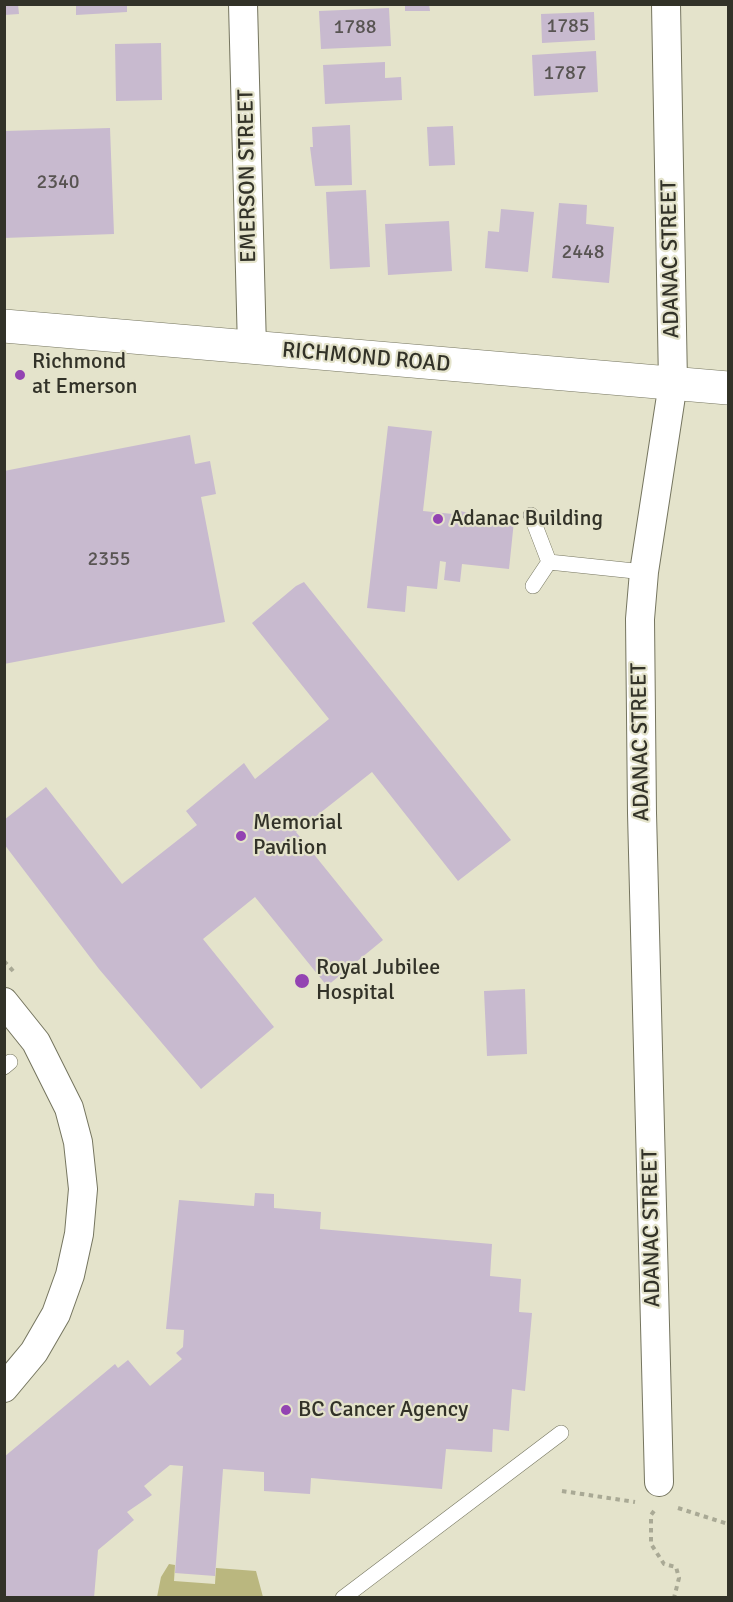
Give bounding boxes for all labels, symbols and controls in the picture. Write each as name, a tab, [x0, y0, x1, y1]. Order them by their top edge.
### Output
house number: 1785	[546, 15, 590, 39]
house number: 1788	[333, 16, 377, 40]
house number: 1787	[543, 62, 587, 86]
street label: EMERSON STREET	[233, 89, 263, 263]
house number: 2340	[36, 171, 80, 195]
street label: ADANAC STREET	[656, 180, 686, 338]
house number: 2448	[561, 241, 605, 265]
street label: RICHMOND ROAD	[281, 337, 451, 379]
place label: Richmond at Emerson	[32, 349, 138, 400]
marker: Richmond at Emerson	[13, 368, 27, 382]
place label: Adanac Building	[450, 506, 603, 532]
marker: Adanac Building	[431, 512, 445, 526]
house number: 2355	[87, 548, 131, 572]
street label: ADANAC STREET	[626, 663, 656, 821]
place label: Memorial Pavilion	[253, 810, 343, 861]
marker: Memorial Pavilion	[234, 829, 248, 843]
place label: Royal Jubilee Hospital	[316, 955, 440, 1006]
marker: Royal Jubilee Hospital	[293, 972, 311, 990]
street label: ADANAC STREET	[637, 1149, 667, 1307]
place label: BC Cancer Agency	[298, 1397, 468, 1423]
marker: BC Cancer Agency	[279, 1403, 293, 1417]

